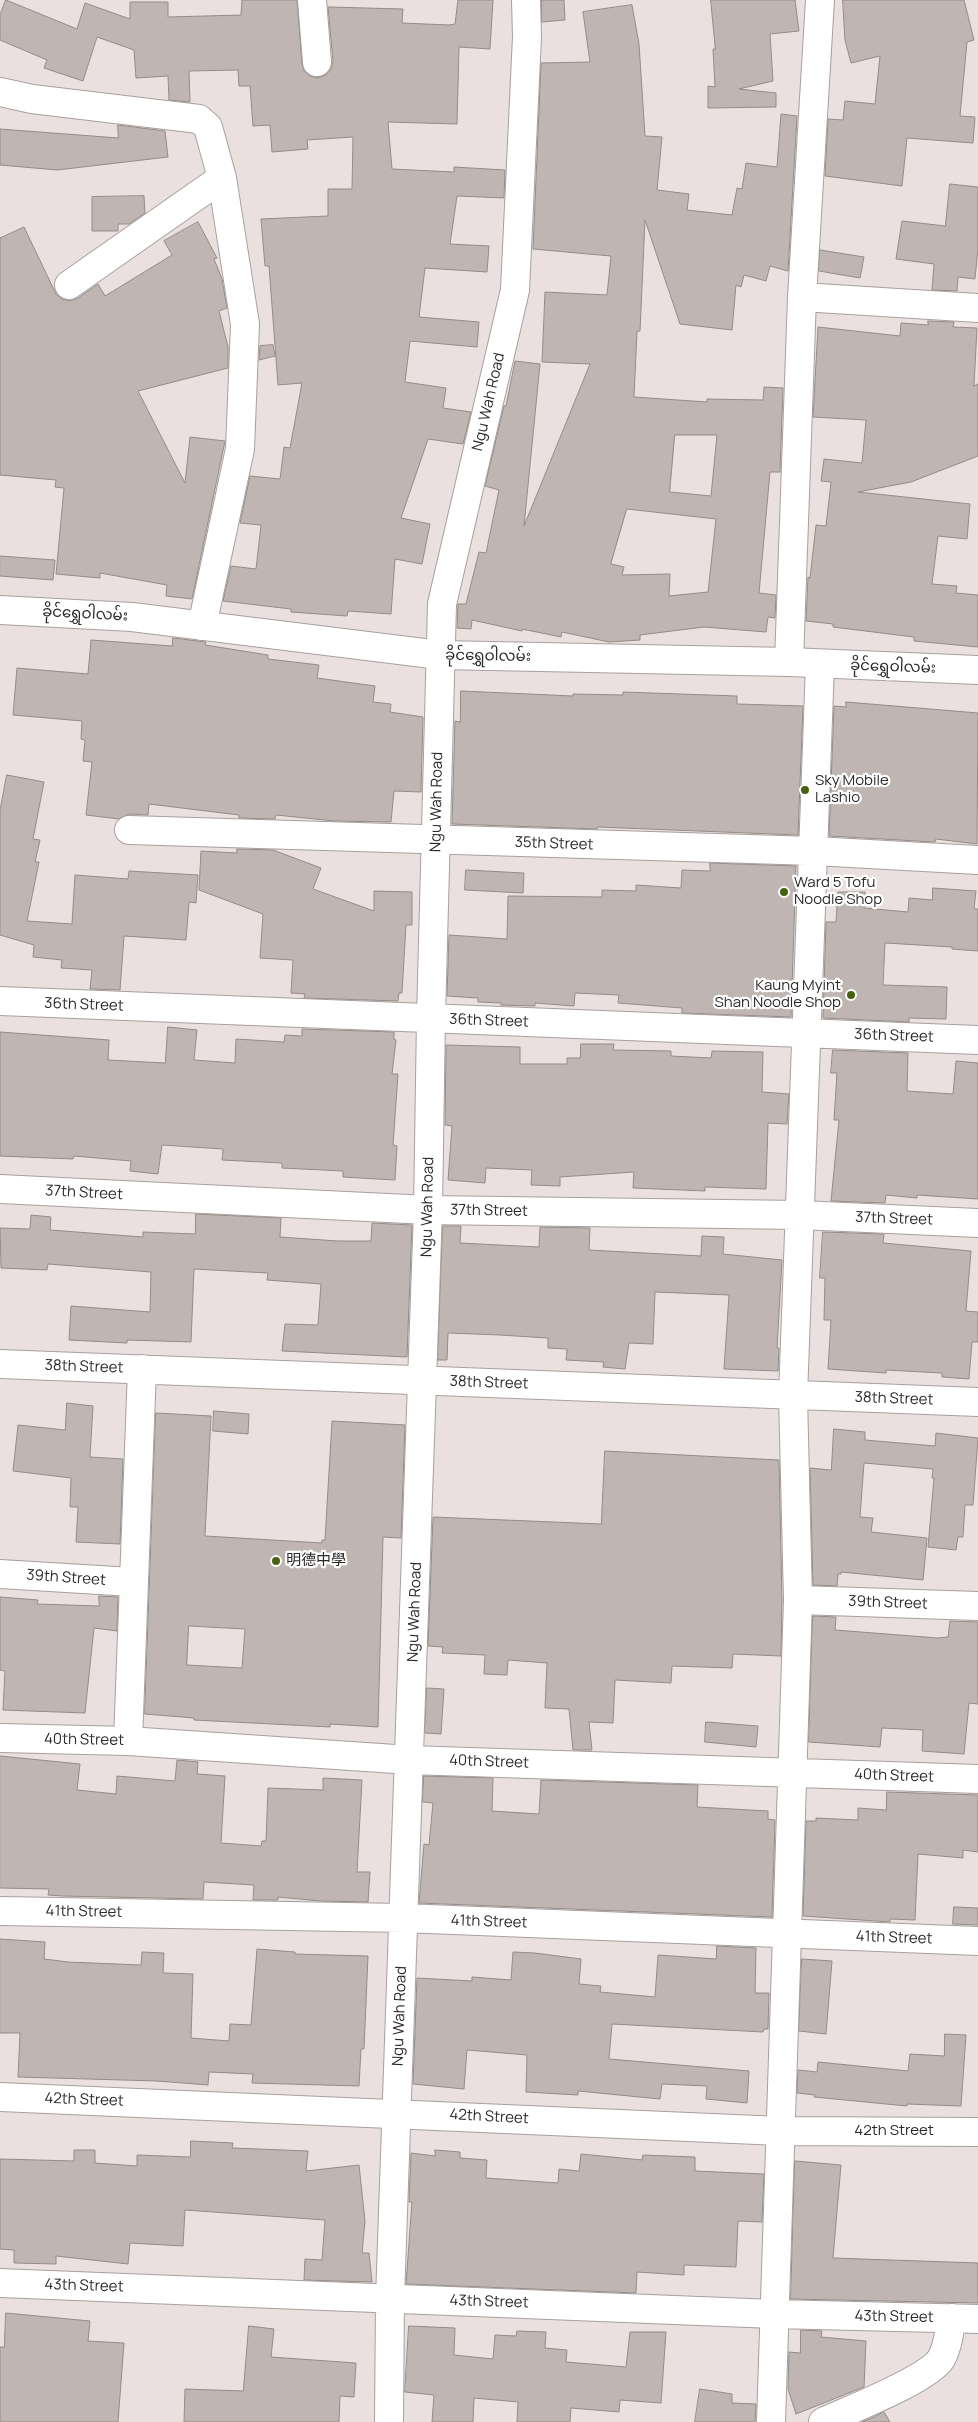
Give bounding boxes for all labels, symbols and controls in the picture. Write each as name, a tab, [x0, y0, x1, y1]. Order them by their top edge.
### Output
street label: Ngu Wah Road	[469, 351, 509, 453]
street label: ခိုင်ရွှေဝါလမ်း	[42, 603, 128, 625]
street label: ခိုင်ရွှေဝါလမ်း	[445, 646, 531, 666]
street label: ခိုင်ရွှေဝါလမ်း	[850, 657, 936, 677]
street label: Ngu Wah Road	[427, 752, 447, 852]
place label: Sky Mobile Lashio	[815, 772, 889, 807]
marker: Sky Mobile Lashio	[799, 784, 811, 796]
street label: 35th Street	[514, 834, 594, 854]
place label: Ward 5 Tofu Noodle Shop	[794, 874, 882, 909]
marker: Ward 5 Tofu Noodle Shop	[778, 886, 790, 898]
place label: Kaung Myint Shan Noodle Shop	[715, 977, 841, 1012]
marker: Kaung Myint Shan Noodle Shop	[845, 989, 857, 1001]
street label: 36th Street	[44, 995, 124, 1015]
street label: 36th Street	[449, 1011, 529, 1031]
street label: 36th Street	[854, 1026, 934, 1046]
street label: Ngu Wah Road	[418, 1157, 438, 1257]
street label: 37th Street	[45, 1182, 123, 1204]
street label: 37th Street	[450, 1201, 528, 1221]
street label: 37th Street	[855, 1209, 933, 1229]
street label: 38th Street	[44, 1357, 124, 1377]
street label: 38th Street	[449, 1373, 529, 1393]
street label: 38th Street	[854, 1389, 934, 1409]
place label: 明德中學	[286, 1552, 346, 1570]
marker: 明德中學	[270, 1555, 282, 1567]
street label: Ngu Wah Road	[404, 1562, 426, 1662]
street label: 39th Street	[26, 1566, 106, 1590]
street label: 39th Street	[848, 1593, 928, 1613]
street label: 40th Street	[44, 1730, 124, 1750]
street label: 40th Street	[449, 1752, 529, 1772]
street label: 40th Street	[854, 1766, 934, 1786]
street label: 41th Street	[46, 1902, 122, 1922]
street label: 41th Street	[450, 1912, 528, 1932]
street label: 41th Street	[855, 1928, 933, 1948]
street label: Ngu Wah Road	[389, 1966, 411, 2066]
street label: 42th Street	[44, 2090, 124, 2110]
street label: 42th Street	[449, 2106, 529, 2128]
street label: 42th Street	[854, 2122, 934, 2140]
street label: 43th Street	[44, 2276, 124, 2296]
street label: 43th Street	[449, 2292, 529, 2312]
street label: 43th Street	[854, 2307, 934, 2327]

